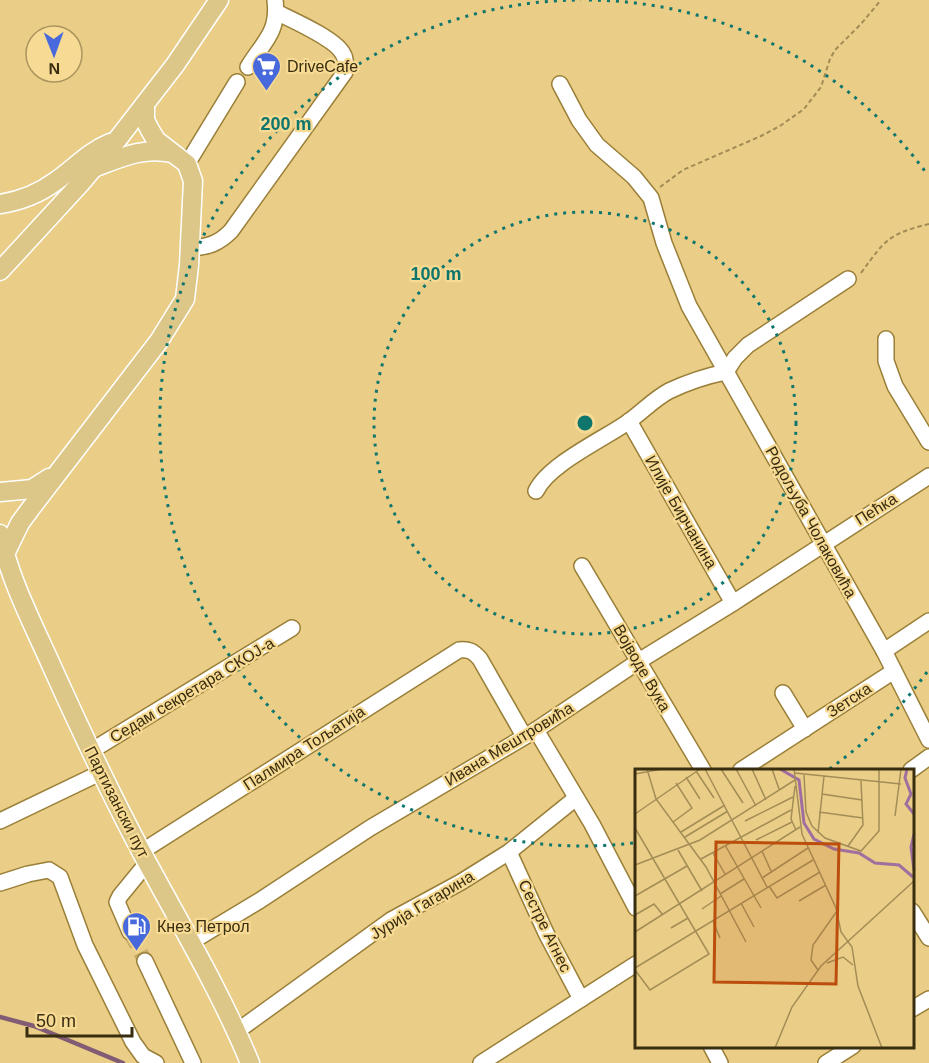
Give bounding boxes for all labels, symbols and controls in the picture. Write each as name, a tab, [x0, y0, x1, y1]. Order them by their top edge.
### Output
north arrow	[24, 24, 84, 84]
supermarket icon: DriveCafe	[250, 50, 282, 92]
place label: DriveCafe	[287, 58, 358, 75]
text: N	[48, 60, 60, 77]
text: 200 m	[260, 114, 312, 134]
text: 100 m	[410, 264, 462, 284]
centre of rings	[575, 413, 595, 433]
street label: Родољуба Чолаковића	[762, 443, 860, 601]
street label: Илије Бирчанина	[642, 453, 720, 571]
street label: Пећка	[852, 490, 900, 528]
street label: Војводе Вука	[610, 622, 674, 715]
street label: Седам секретара СКОЈ-а	[107, 634, 277, 746]
street label: Зетска	[824, 679, 874, 721]
street label: Ивана Мештровића	[442, 699, 576, 789]
street label: Палмира Тољатија	[240, 702, 368, 794]
street label: Партизански пут	[82, 743, 153, 861]
inset map	[635, 769, 914, 1048]
street label: Јурија Гагарина	[367, 867, 477, 942]
street label: Сестре Агнес	[515, 877, 575, 975]
fuel station icon: Кнез Петрол	[120, 910, 152, 952]
place label: Кнез Петрол	[157, 918, 249, 935]
scale bar	[27, 1000, 132, 1038]
text: 50 m	[36, 1011, 76, 1031]

